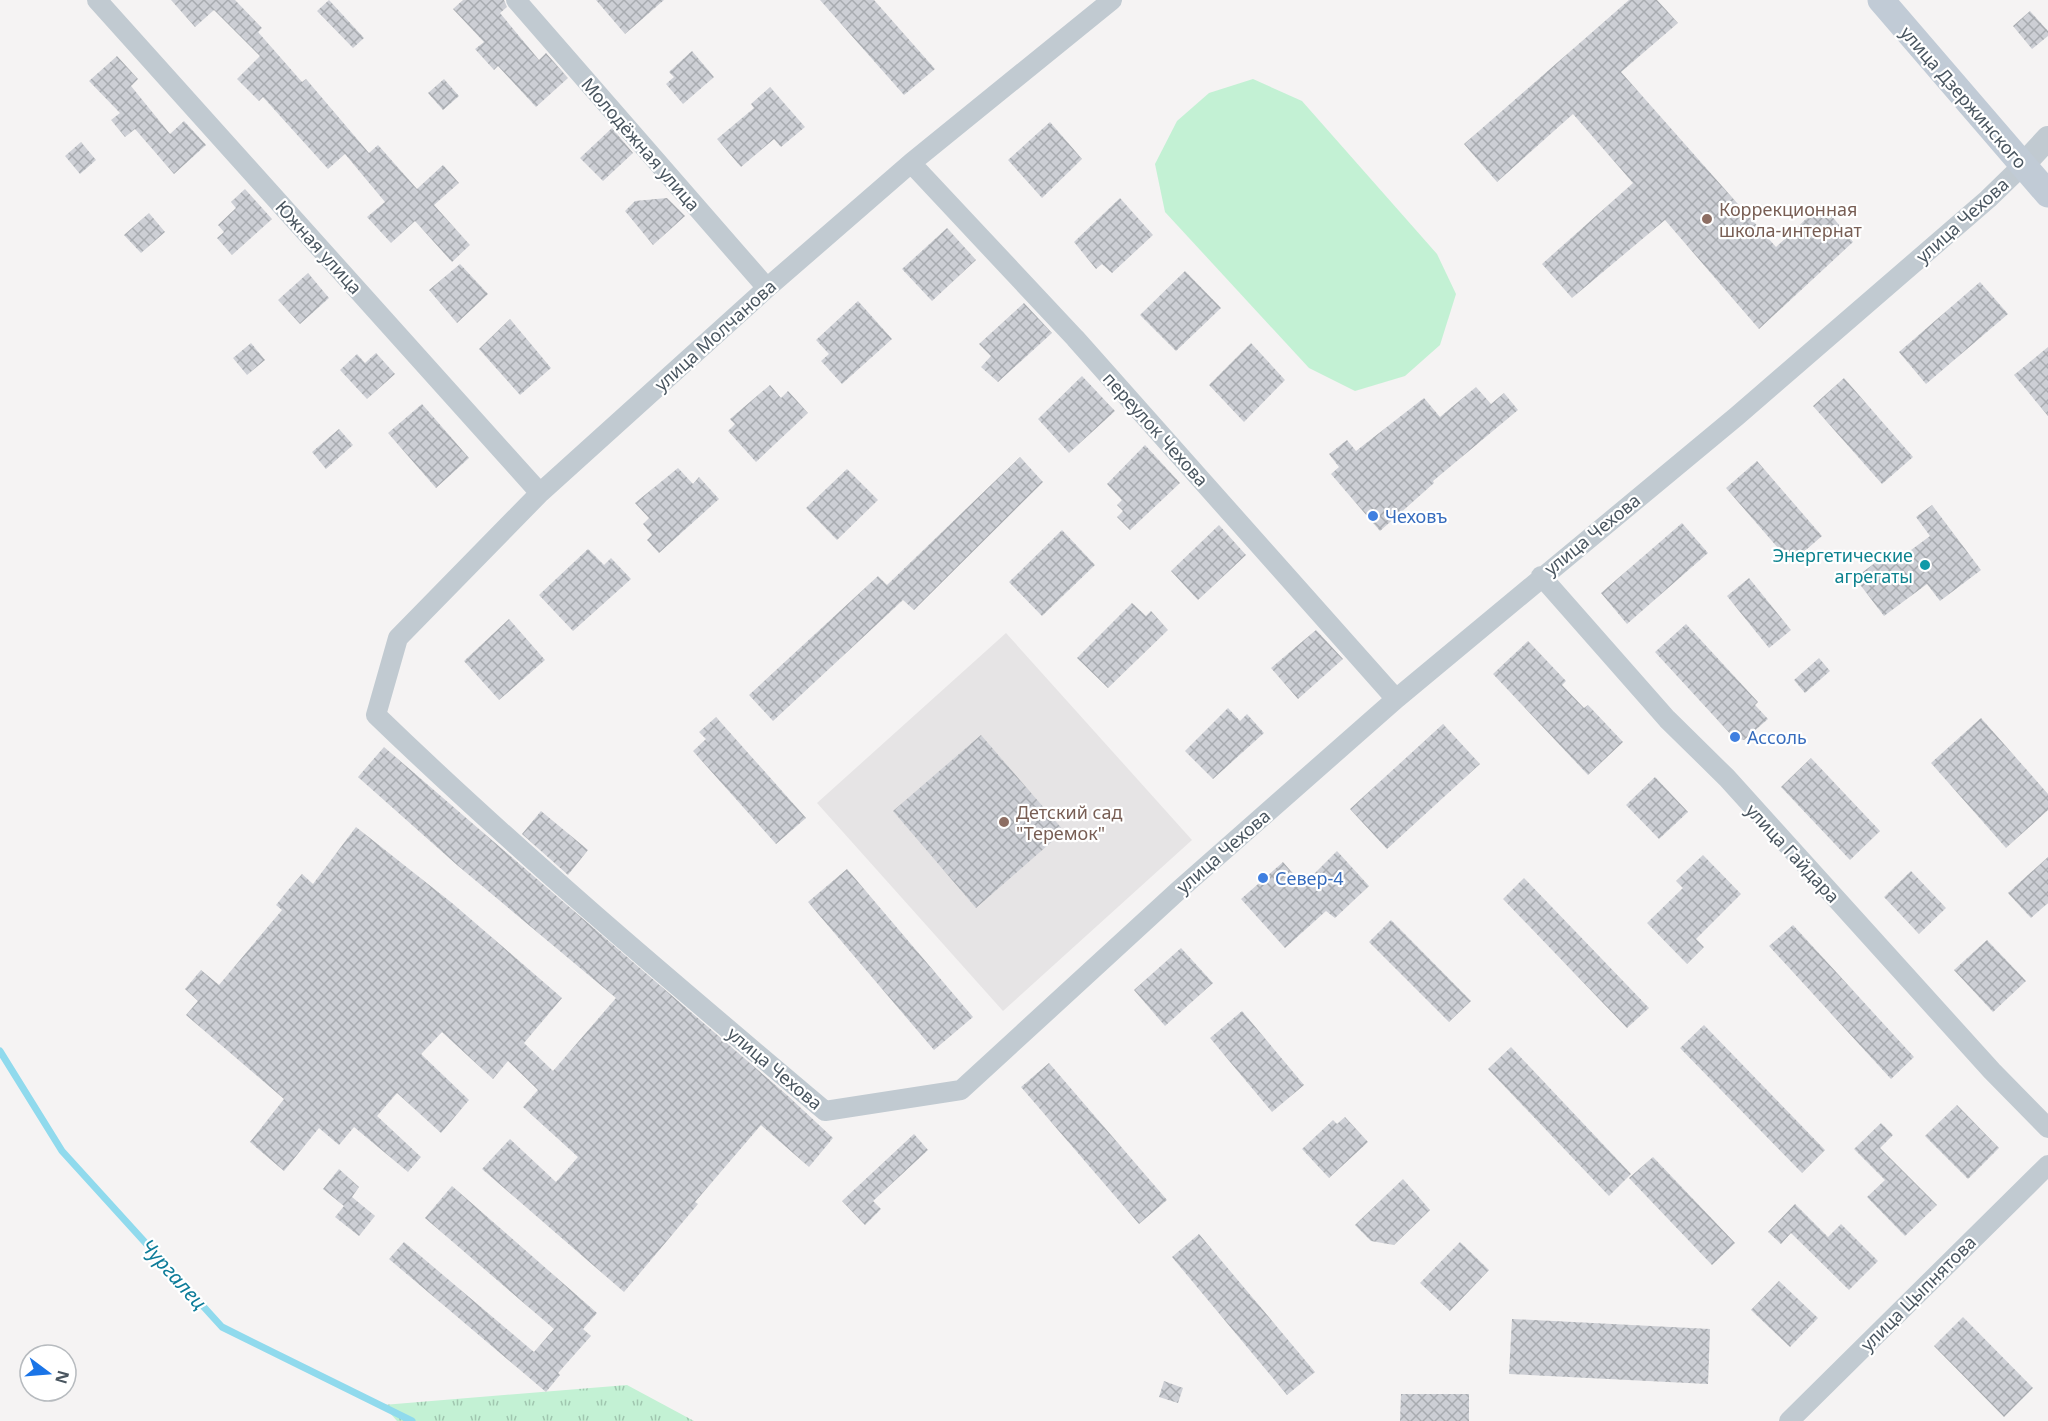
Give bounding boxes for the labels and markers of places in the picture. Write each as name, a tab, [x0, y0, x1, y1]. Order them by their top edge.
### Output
place label: Коррекционная школа-интернат	[1719, 197, 1863, 242]
marker: Коррекционная школа-интернат	[1700, 212, 1714, 226]
place label: Чеховъ	[1385, 504, 1447, 528]
marker: Чеховъ	[1366, 509, 1380, 523]
place label: Энергетические агрегаты	[1772, 543, 1913, 588]
marker: Энергетические агрегаты	[1918, 558, 1932, 572]
place label: Ассоль	[1747, 725, 1807, 749]
marker: Ассоль	[1728, 730, 1742, 744]
place label: Детский сад "Теремок"	[1016, 800, 1122, 845]
marker: Детский сад "Теремок"	[997, 815, 1011, 829]
place label: Север-4	[1275, 866, 1344, 890]
marker: Север-4	[1256, 871, 1270, 885]

